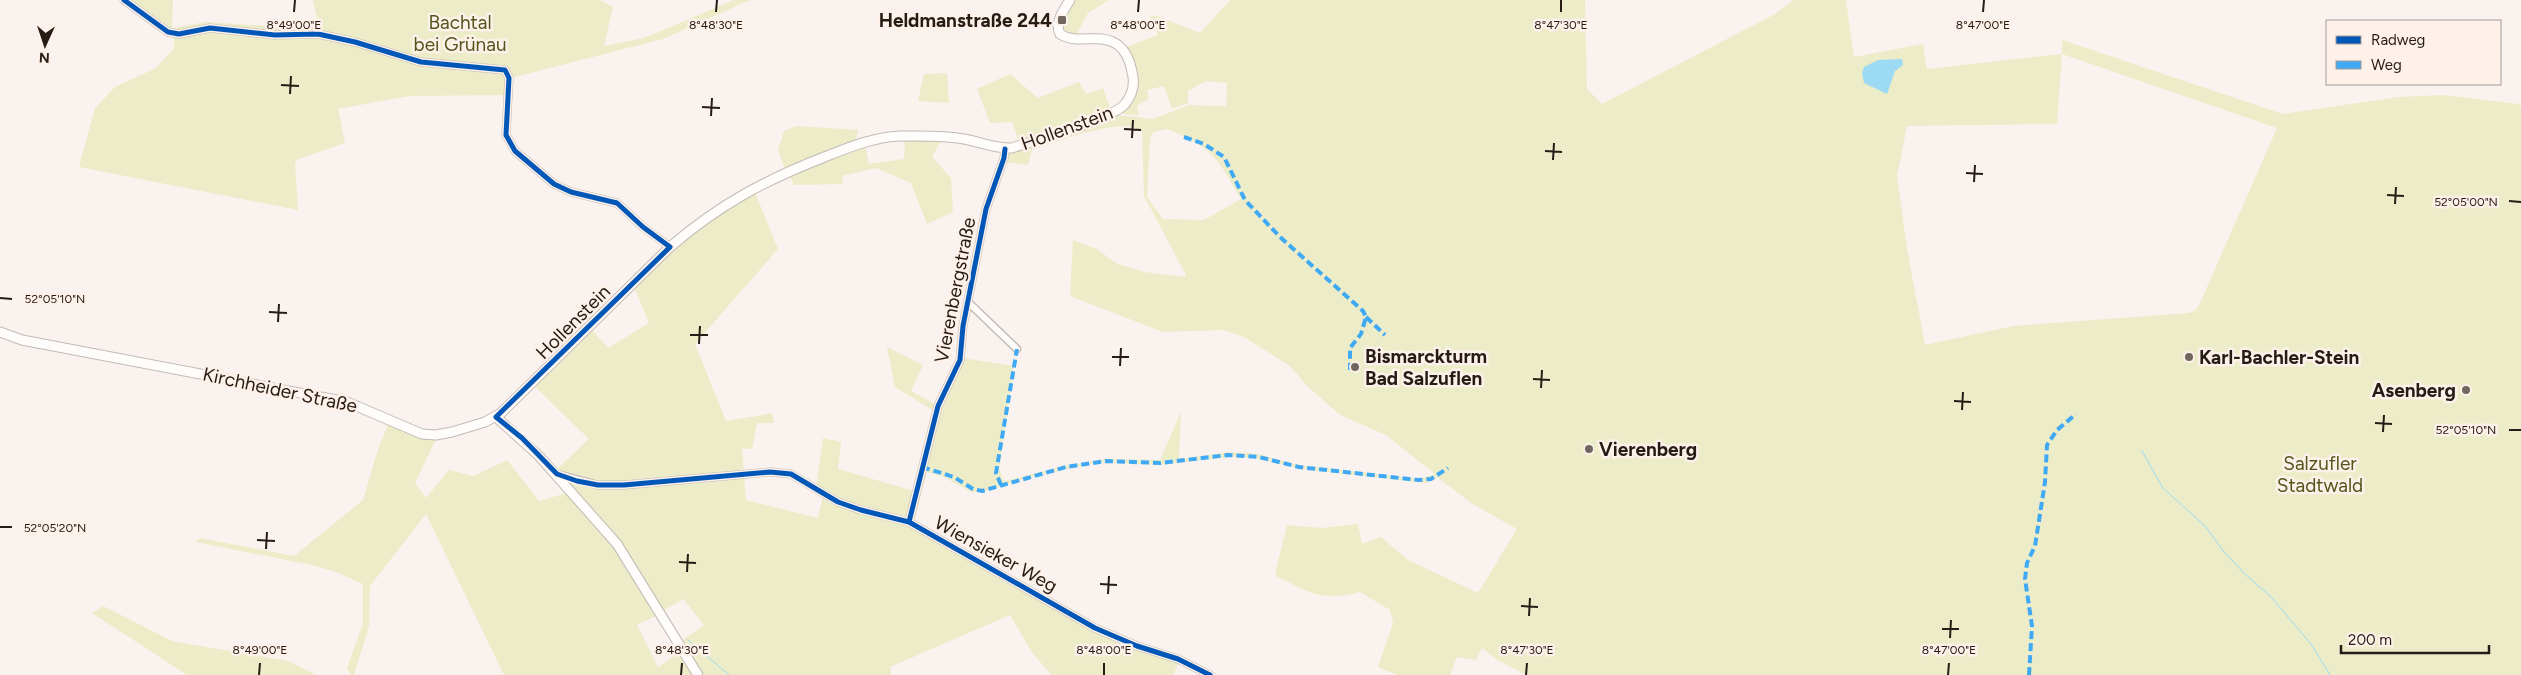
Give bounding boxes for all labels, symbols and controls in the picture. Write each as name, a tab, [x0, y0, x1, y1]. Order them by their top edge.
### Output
place label: Heldmanstraße 244	[879, 9, 1052, 32]
park label: Bachtal bei Grünau	[414, 11, 506, 56]
marker: Heldmanstraße 244	[1056, 14, 1068, 26]
text: 8°49'00"E	[267, 18, 321, 32]
text: 8°48'30"E	[689, 18, 743, 32]
text: 8°48'00"E	[1110, 18, 1166, 32]
text: 8°47'30"E	[1534, 18, 1588, 32]
text: 8°47'00"E	[1956, 18, 2010, 32]
north arrow	[20, 20, 70, 70]
legend	[2326, 20, 2501, 85]
text: Radweg	[2371, 31, 2425, 49]
text: N	[38, 49, 50, 66]
text: Weg	[2371, 56, 2402, 74]
street label: Hollenstein	[1018, 101, 1116, 155]
text: 52°05'00"N	[2434, 195, 2498, 209]
street label: Vierenbergstraße	[930, 215, 980, 365]
street label: Hollenstein	[531, 280, 615, 364]
text: 52°05'10"N	[25, 292, 85, 306]
place label: Bismarckturm Bad Salzuflen	[1365, 345, 1487, 390]
place label: Karl-Bachler-Stein	[2199, 346, 2359, 369]
marker: Karl-Bachler-Stein	[2183, 351, 2195, 363]
marker: Bismarckturm Bad Salzuflen	[1349, 361, 1361, 373]
street label: Kirchheider Straße	[201, 362, 359, 418]
place label: Asenberg	[2372, 379, 2456, 402]
marker: Asenberg	[2460, 384, 2472, 396]
text: 52°05'10"N	[2436, 423, 2496, 437]
place label: Vierenberg	[1599, 438, 1697, 461]
marker: Vierenberg	[1583, 443, 1595, 455]
park label: Salzufler Stadtwald	[2277, 452, 2363, 497]
street label: Wiensieker Weg	[931, 511, 1061, 597]
text: 52°05'20"N	[24, 521, 86, 535]
scale bar	[2341, 622, 2488, 654]
text: 200 m	[2348, 631, 2392, 649]
text: 8°49'00"E	[233, 643, 287, 657]
text: 8°48'30"E	[655, 643, 709, 657]
text: 8°48'00"E	[1076, 643, 1132, 657]
text: 8°47'30"E	[1500, 643, 1554, 657]
text: 8°47'00"E	[1922, 643, 1976, 657]

